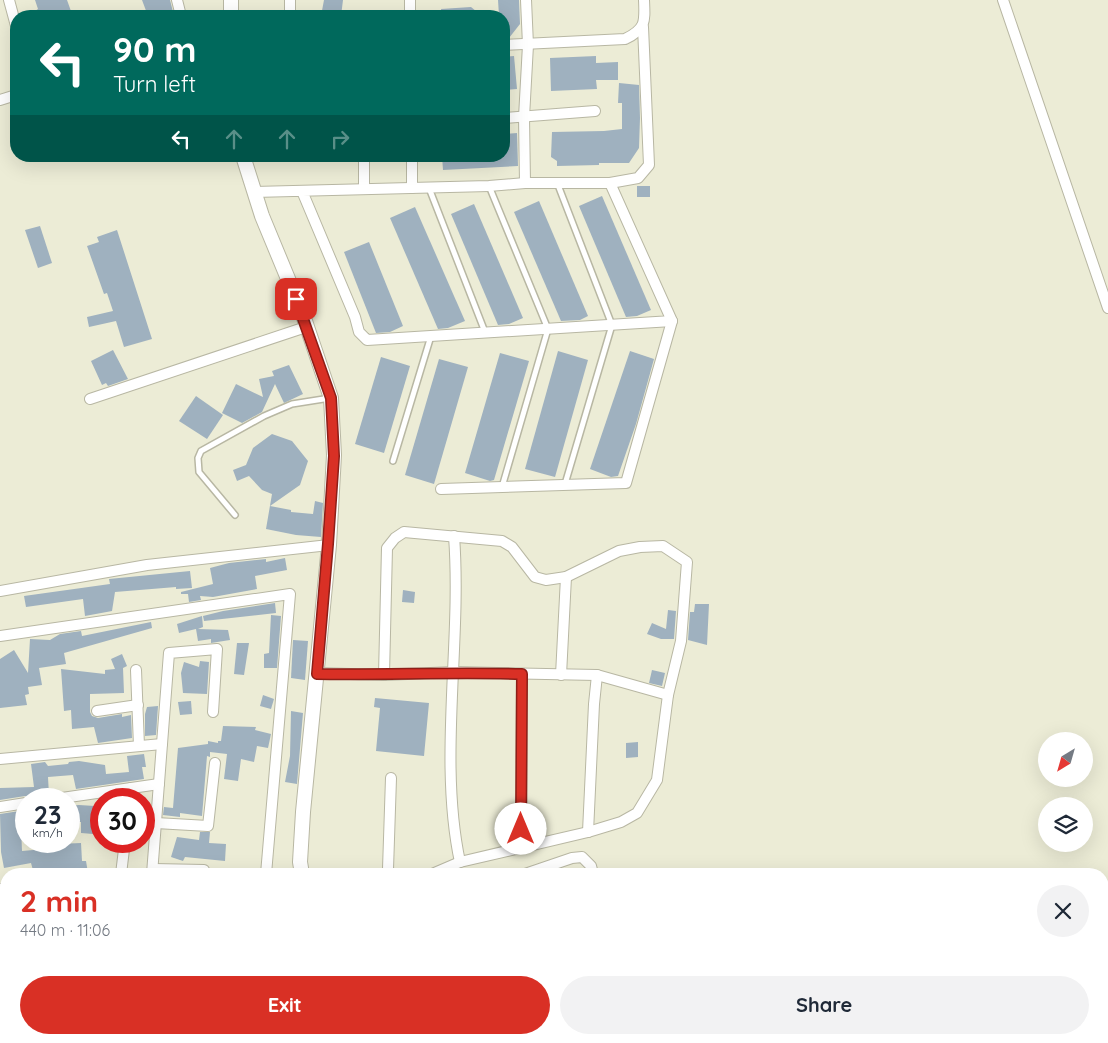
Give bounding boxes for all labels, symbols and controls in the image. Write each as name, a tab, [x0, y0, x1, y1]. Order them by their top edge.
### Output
text: 90 m	[113, 27, 196, 71]
icon: left	[30, 30, 95, 95]
text: Turn left	[113, 70, 196, 98]
icon: left	[167, 125, 195, 153]
icon: ahead	[220, 125, 248, 153]
icon: ahead	[273, 125, 301, 153]
icon: right	[326, 125, 354, 153]
pin	[275, 278, 317, 320]
icon: arrive	[282, 285, 310, 313]
north arrow	[1038, 732, 1092, 788]
map controls	[1038, 732, 1093, 852]
speed limit sign: 30	[90, 788, 155, 853]
button: layers	[1038, 797, 1093, 852]
text: 23	[34, 799, 61, 830]
position arrow	[494, 802, 546, 854]
text: km/h	[32, 825, 63, 840]
text: 2 min	[20, 882, 98, 920]
button: close	[1037, 885, 1089, 937]
text: 440 m · 11:06	[20, 920, 110, 940]
button: Exit	[20, 976, 550, 1034]
button: Share	[560, 976, 1089, 1034]

